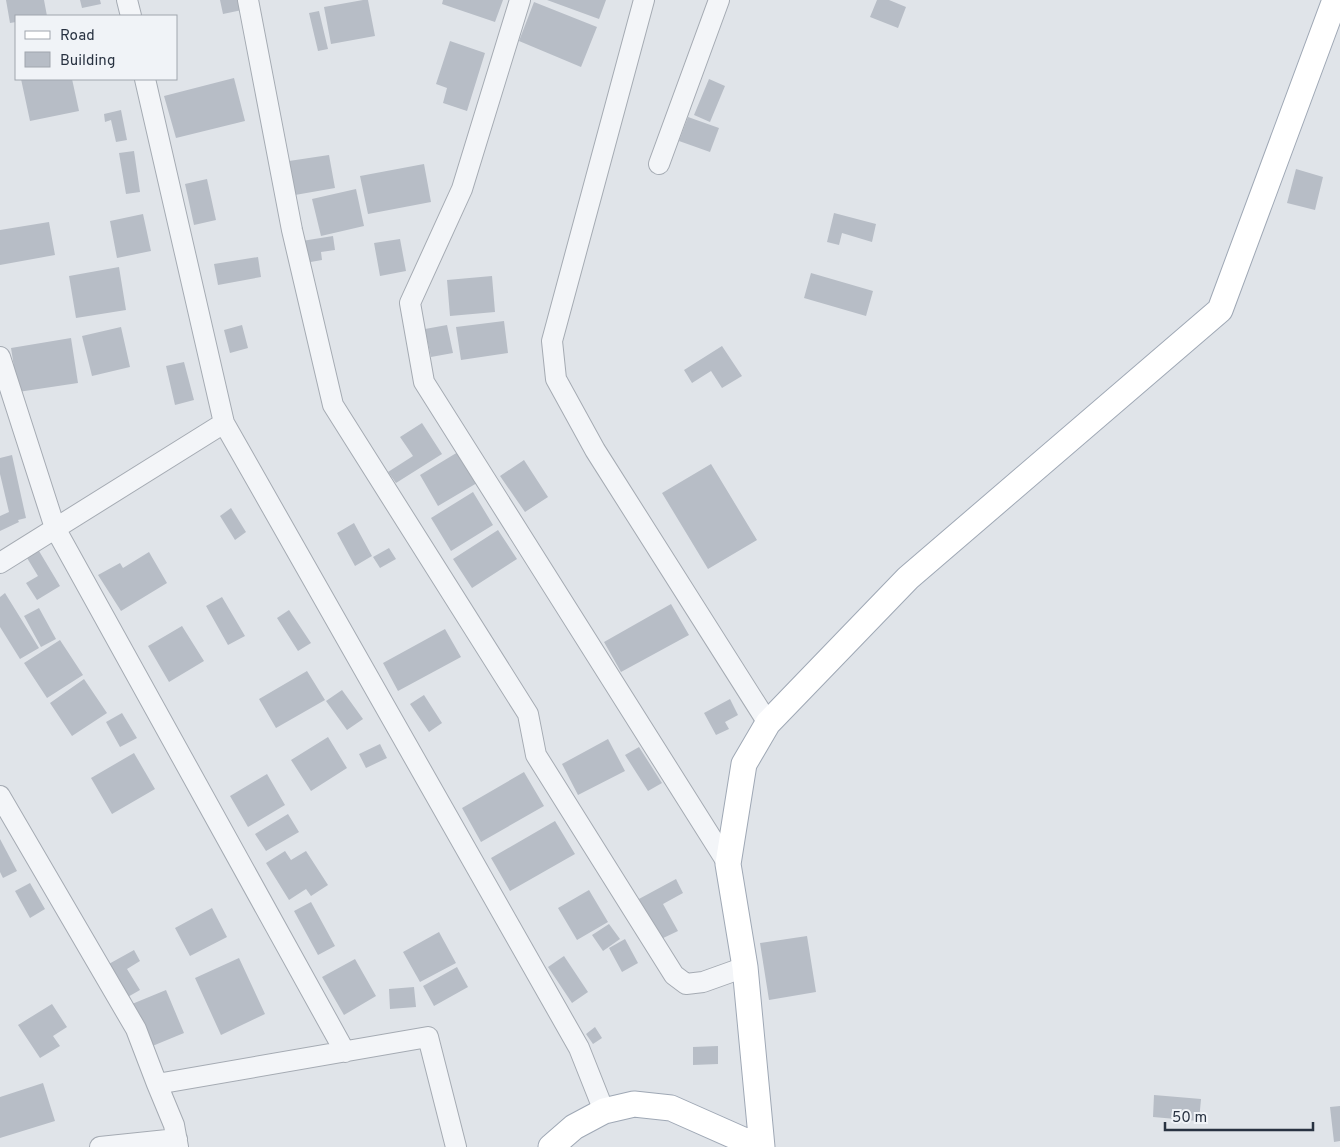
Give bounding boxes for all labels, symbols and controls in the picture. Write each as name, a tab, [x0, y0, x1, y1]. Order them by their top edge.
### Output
legend	[15, 15, 178, 80]
text: Road	[60, 27, 95, 46]
text: Building	[60, 52, 115, 71]
scale bar	[1165, 1100, 1312, 1132]
text: 50 m	[1172, 1109, 1207, 1128]

